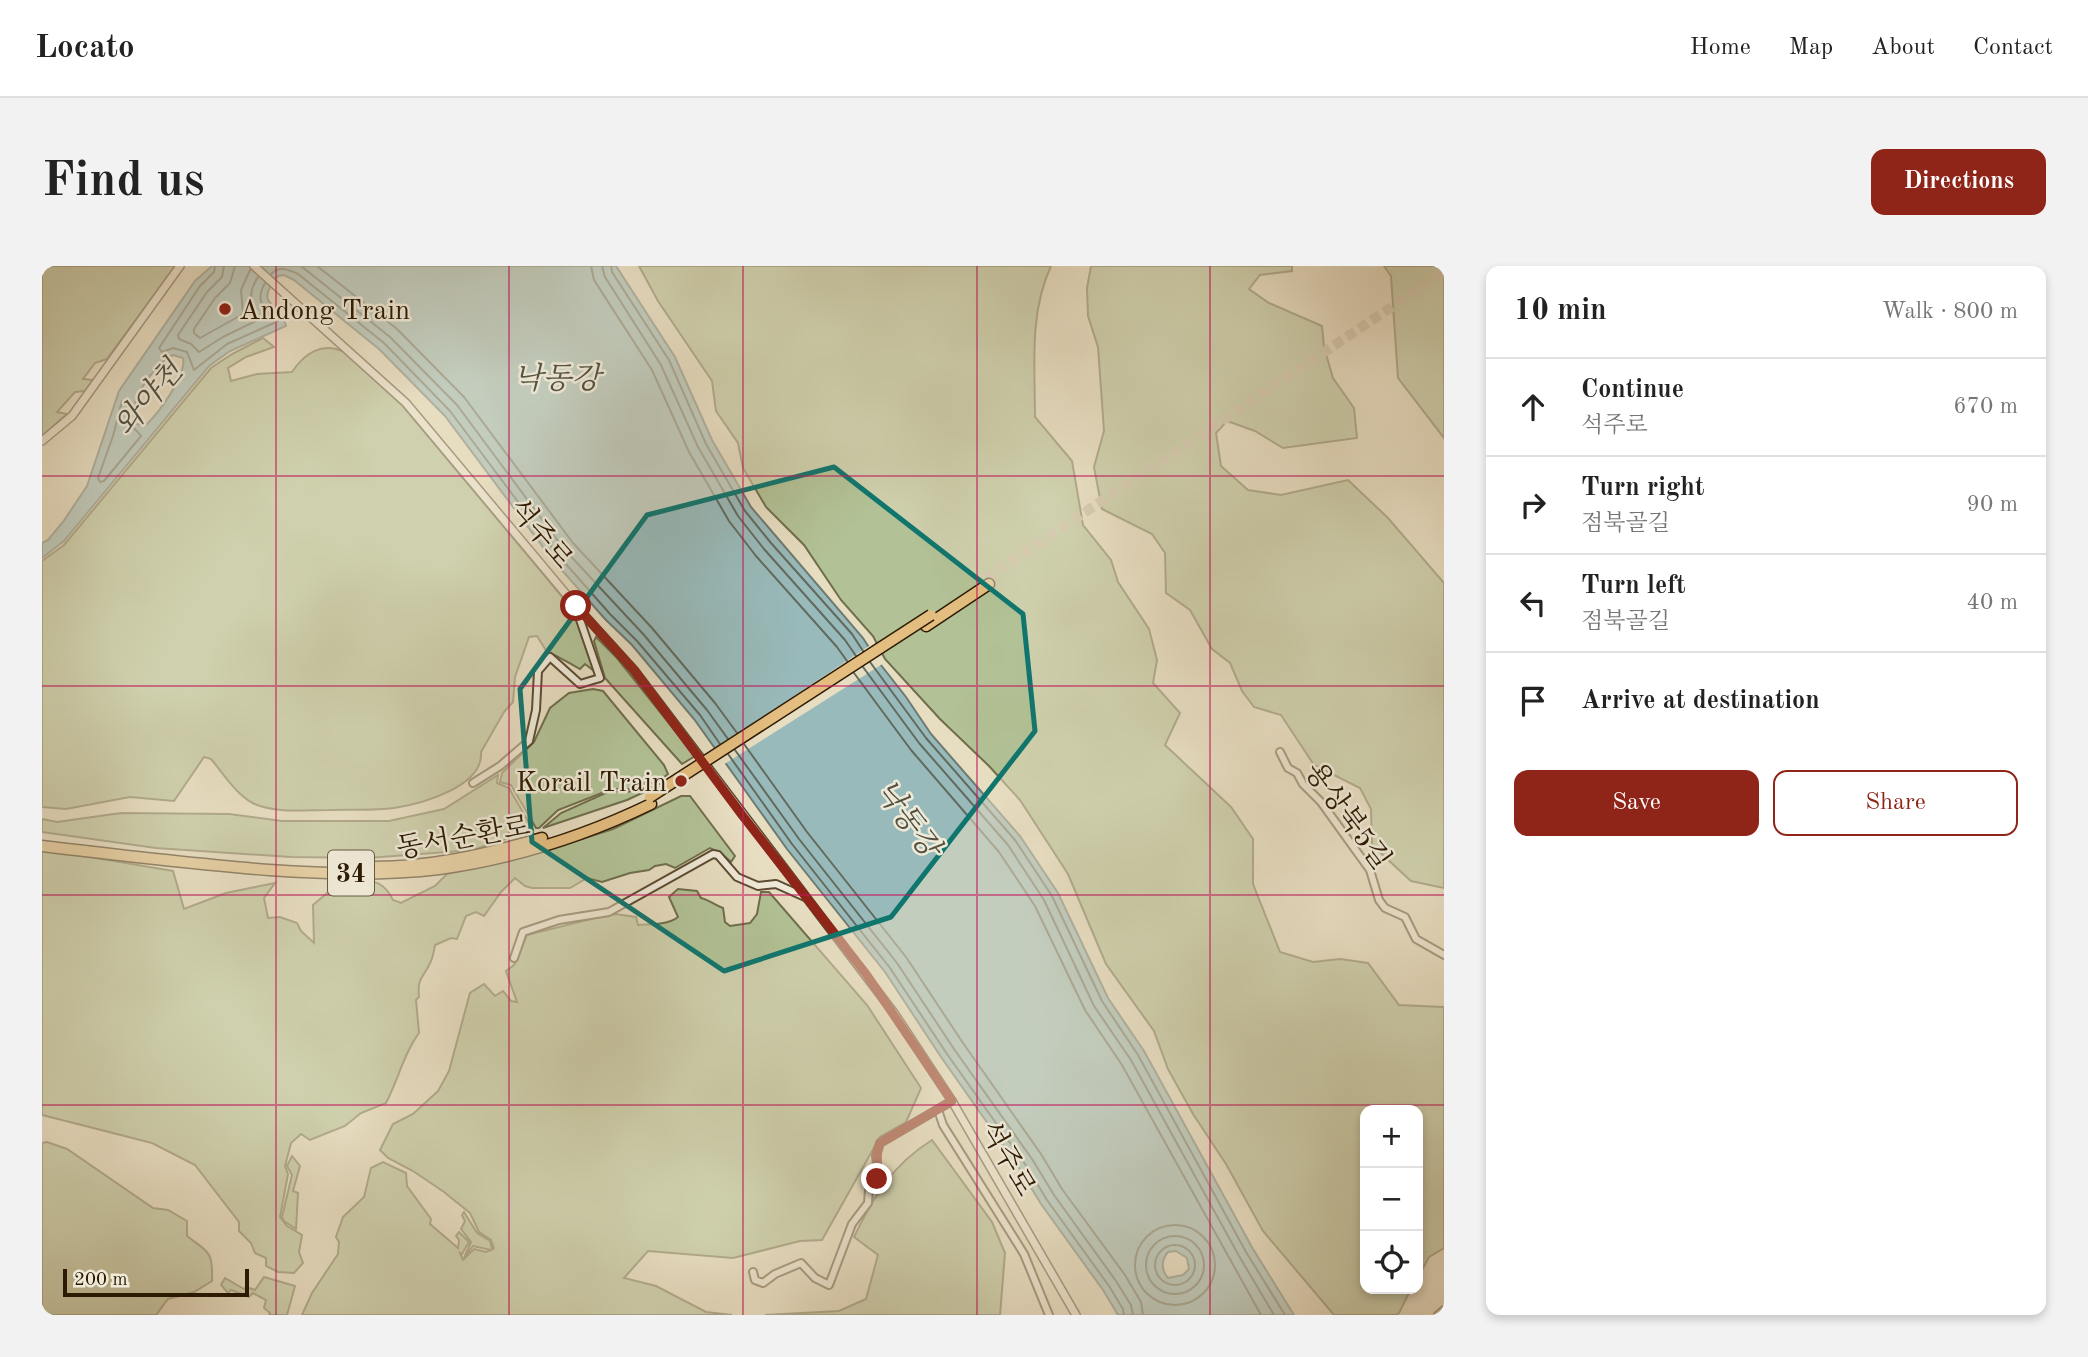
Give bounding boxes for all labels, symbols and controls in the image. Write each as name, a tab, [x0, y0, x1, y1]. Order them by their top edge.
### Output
text: Locato	[35, 32, 135, 65]
text: Home	[1690, 36, 1751, 60]
text: Map	[1789, 36, 1833, 60]
text: About	[1871, 36, 1935, 60]
text: Contact	[1973, 36, 2053, 60]
button: Directions	[1871, 149, 2046, 215]
text: Find us	[42, 158, 205, 207]
text: 10 min	[1514, 296, 1607, 326]
place label: Andong Train	[239, 298, 410, 326]
text: Walk · 800 m	[1882, 300, 2018, 323]
marker: Andong Train	[217, 301, 233, 317]
water label: 와야천	[108, 353, 190, 442]
water label: 낙동강	[514, 362, 604, 395]
text: Continue	[1581, 377, 1684, 403]
icon: ahead	[1514, 388, 1552, 426]
text: 670 m	[1953, 395, 2018, 418]
text: 석주로	[1581, 414, 1648, 437]
text: Turn right	[1581, 475, 1704, 501]
icon: right	[1514, 486, 1552, 524]
text: 90 m	[1967, 493, 2018, 516]
street label: 석주로	[503, 494, 578, 575]
text: 점북골길	[1581, 512, 1670, 535]
text: Turn left	[1581, 573, 1686, 599]
icon: left	[1514, 584, 1552, 622]
route start	[560, 590, 591, 621]
text: 40 m	[1967, 591, 2018, 614]
text: 점북골길	[1581, 610, 1670, 633]
icon: arrive	[1514, 682, 1552, 720]
text: Arrive at destination	[1581, 688, 1820, 714]
street label: 용상북5길	[1299, 756, 1397, 875]
place label: Korail Train	[516, 770, 667, 798]
button: Save	[1514, 770, 1759, 836]
button: Share	[1773, 770, 2018, 836]
marker: Korail Train	[673, 773, 689, 789]
water label: 낙동강	[869, 773, 949, 866]
street label: 동서순환로	[394, 811, 533, 864]
road number: 34	[328, 850, 374, 895]
map controls	[1360, 1105, 1423, 1294]
button: +	[1360, 1105, 1423, 1168]
street label: 석주로	[974, 1116, 1041, 1202]
route end	[861, 1163, 892, 1194]
button: −	[1360, 1168, 1423, 1231]
button: locate	[1360, 1231, 1423, 1294]
scale bar	[63, 1266, 248, 1298]
text: 200 m	[74, 1271, 127, 1290]

